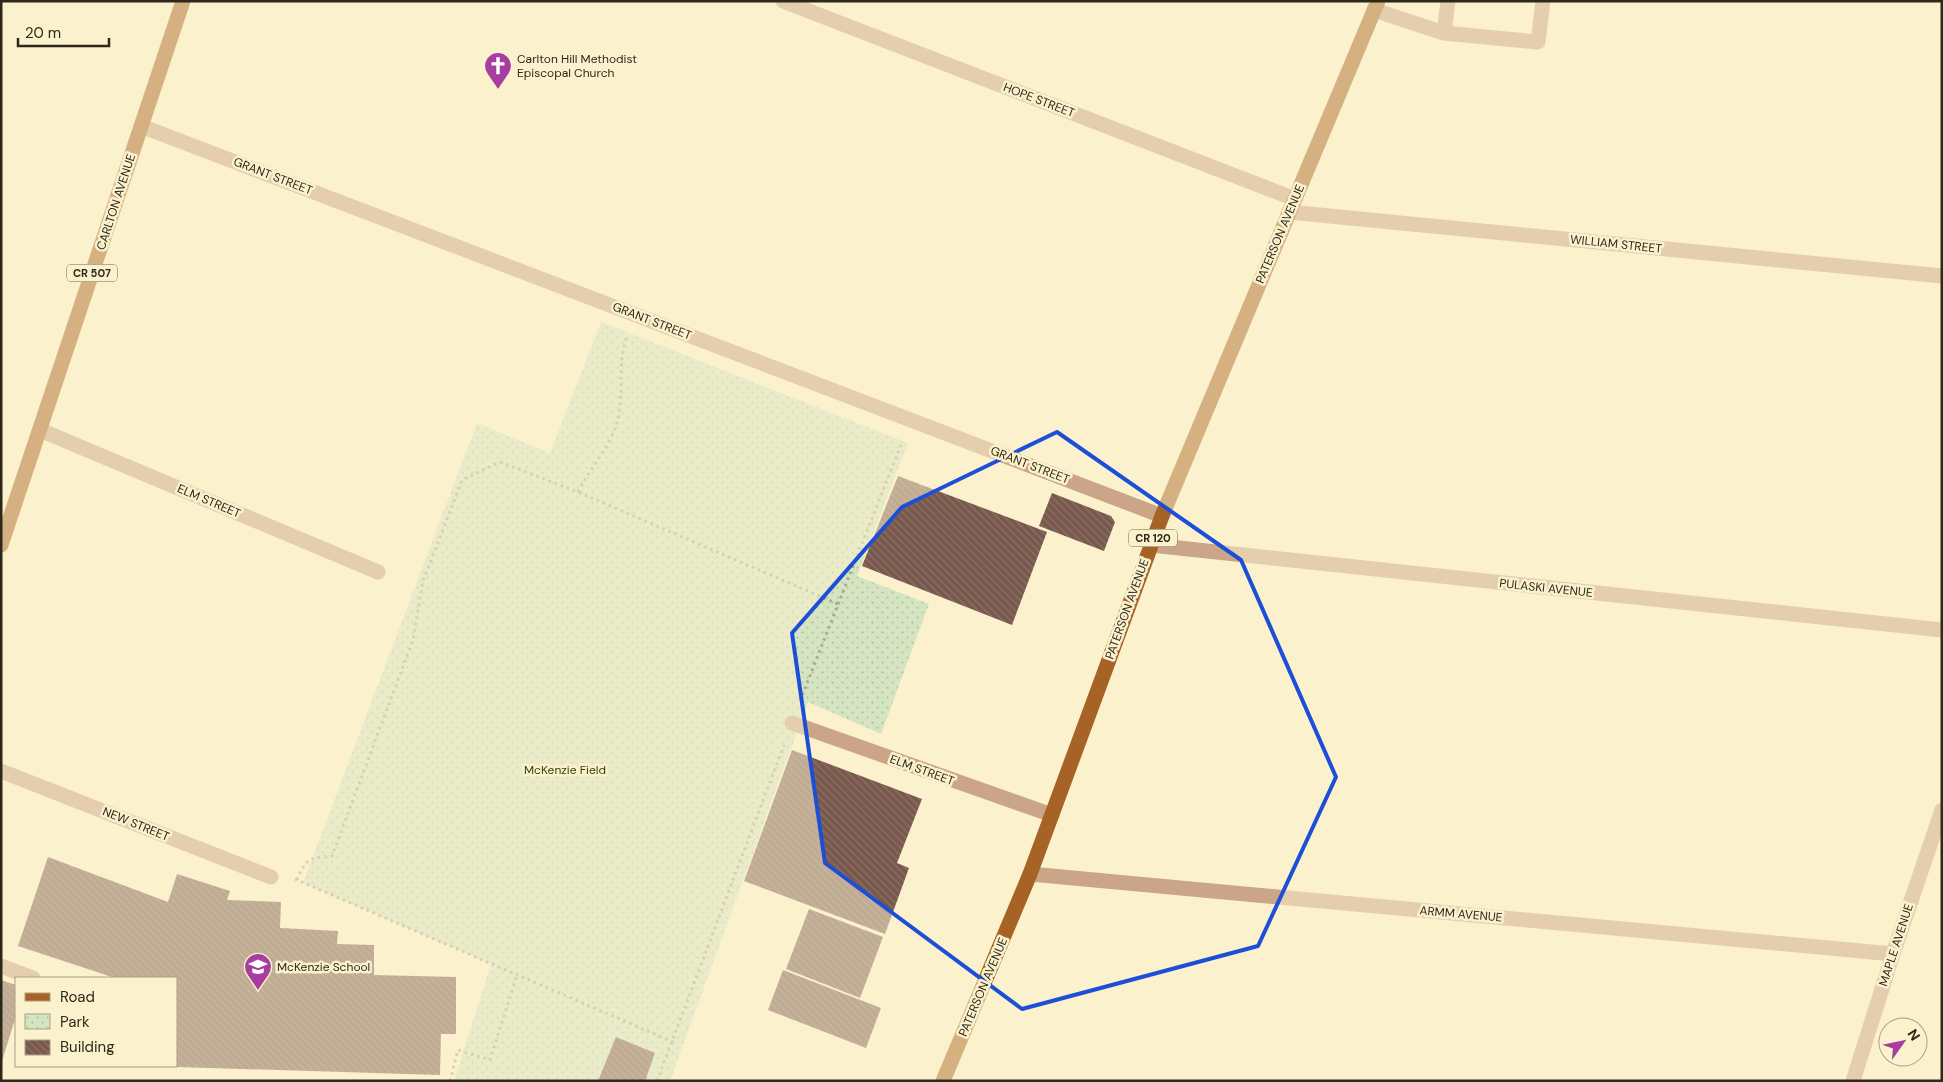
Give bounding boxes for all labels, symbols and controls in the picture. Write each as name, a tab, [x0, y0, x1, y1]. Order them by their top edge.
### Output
scale bar	[18, 15, 109, 47]
text: 20 m	[25, 23, 61, 43]
church icon: Carlton Hill Methodist Episcopal Church	[483, 51, 513, 90]
place label: Carlton Hill Methodist Episcopal Church	[517, 51, 637, 81]
street label: HOPE STREET	[1001, 79, 1077, 121]
street label: CARLTON AVENUE	[93, 152, 139, 252]
street label: GRANT STREET	[231, 154, 315, 198]
street label: PATERSON AVENUE	[1252, 182, 1308, 286]
street label: WILLIAM STREET	[1569, 231, 1663, 257]
road number: CR 507	[67, 264, 117, 282]
street label: GRANT STREET	[610, 299, 694, 343]
street label: GRANT STREET	[988, 443, 1072, 487]
street label: ELM STREET	[175, 480, 243, 522]
road number: CR 120	[1129, 530, 1177, 546]
street label: PATERSON AVENUE	[1101, 556, 1153, 661]
street label: PULASKI AVENUE	[1499, 575, 1594, 601]
street label: ELM STREET	[888, 751, 957, 789]
park label: McKenzie Field	[524, 762, 606, 778]
street label: NEW STREET	[100, 803, 172, 845]
street label: MAPLE AVENUE	[1875, 901, 1917, 988]
street label: ARMM AVENUE	[1419, 902, 1503, 926]
street label: PATERSON AVENUE	[955, 935, 1011, 1039]
school or university icon: McKenzie School	[243, 952, 273, 991]
place label: McKenzie School	[277, 959, 370, 975]
legend	[15, 977, 178, 1067]
text: Road	[60, 987, 95, 1007]
text: Park	[60, 1012, 90, 1032]
north arrow	[1878, 1017, 1928, 1067]
text: N	[1904, 1026, 1924, 1044]
text: Building	[60, 1037, 115, 1057]

